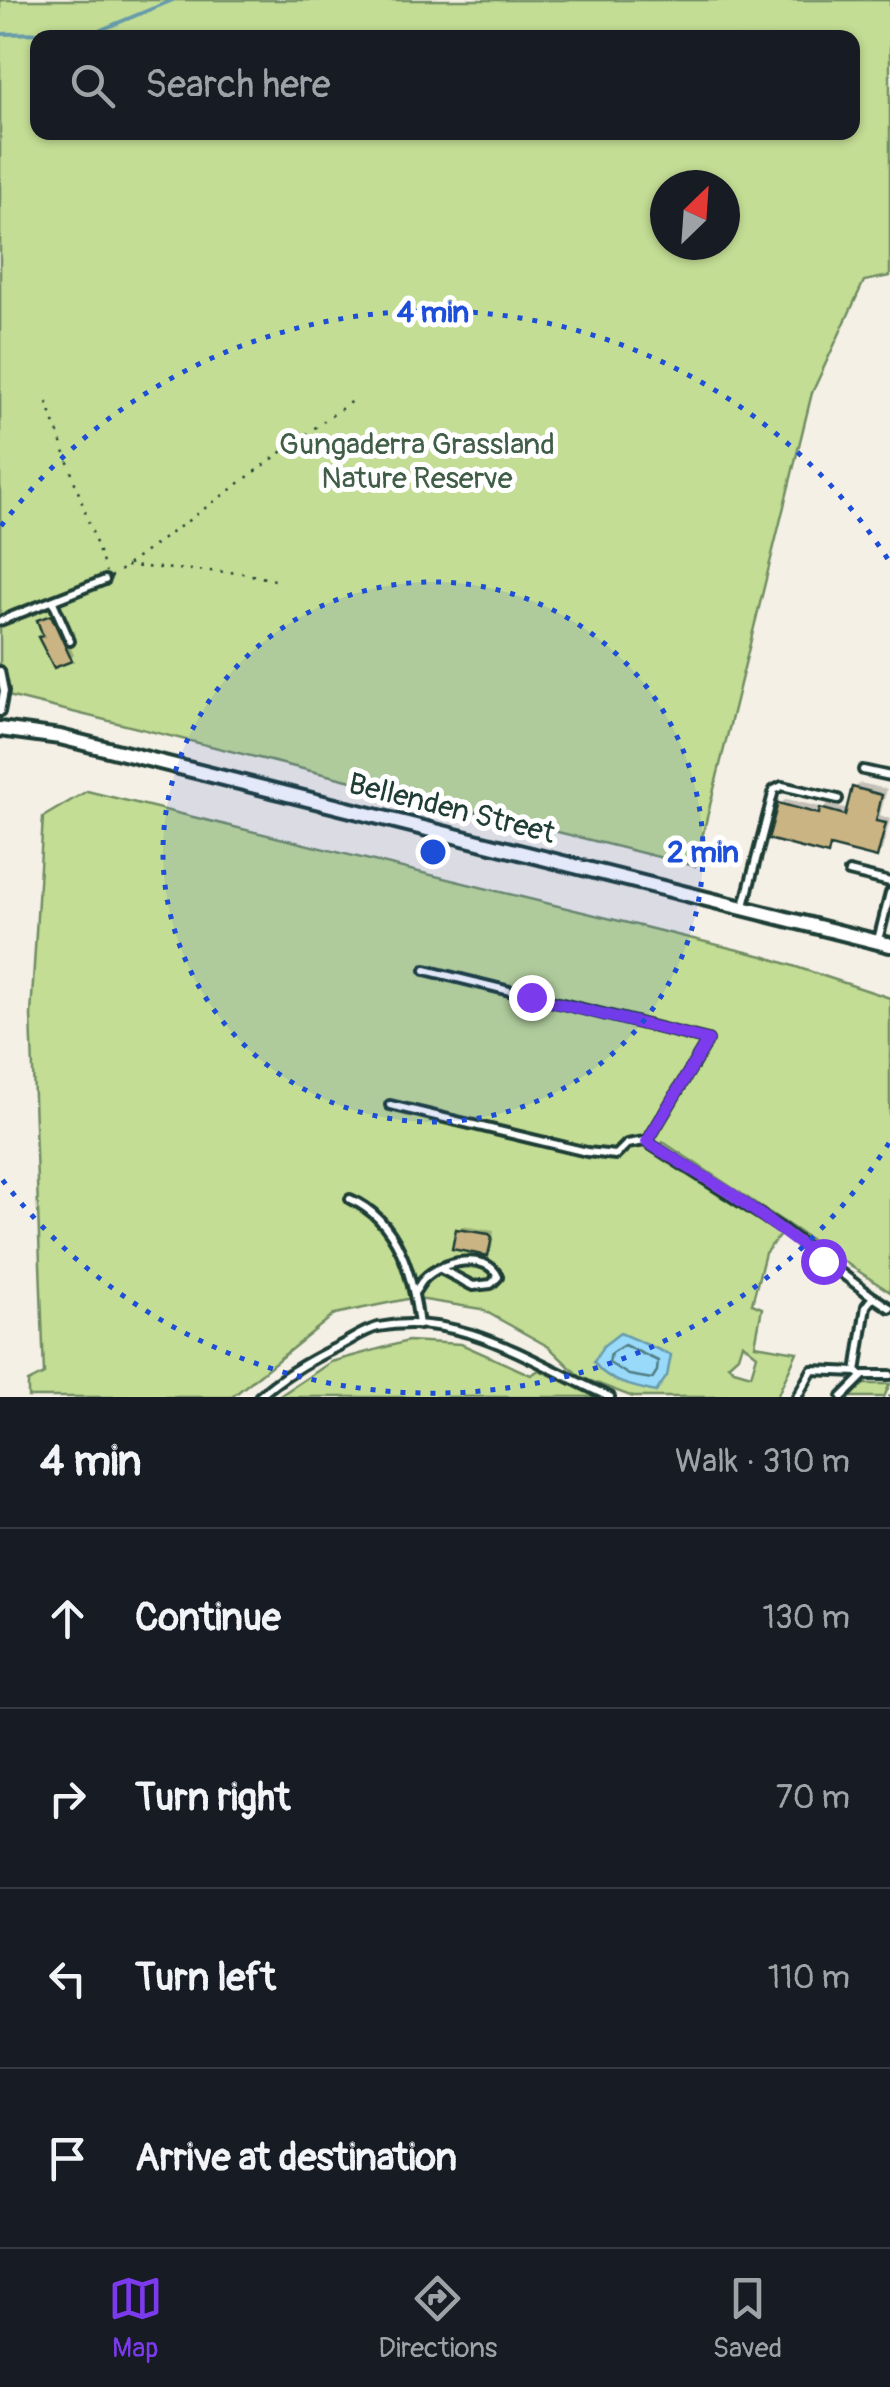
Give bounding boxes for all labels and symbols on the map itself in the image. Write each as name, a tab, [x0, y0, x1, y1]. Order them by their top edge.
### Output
north arrow	[650, 170, 740, 260]
text: 4 min	[397, 294, 469, 331]
park label: Gungaderra Grassland Nature Reserve	[279, 426, 555, 497]
street label: Bellenden Street	[345, 765, 560, 852]
centre of rings	[415, 834, 451, 870]
text: 2 min	[667, 834, 739, 871]
route end	[509, 975, 555, 1021]
route start	[801, 1239, 847, 1285]

